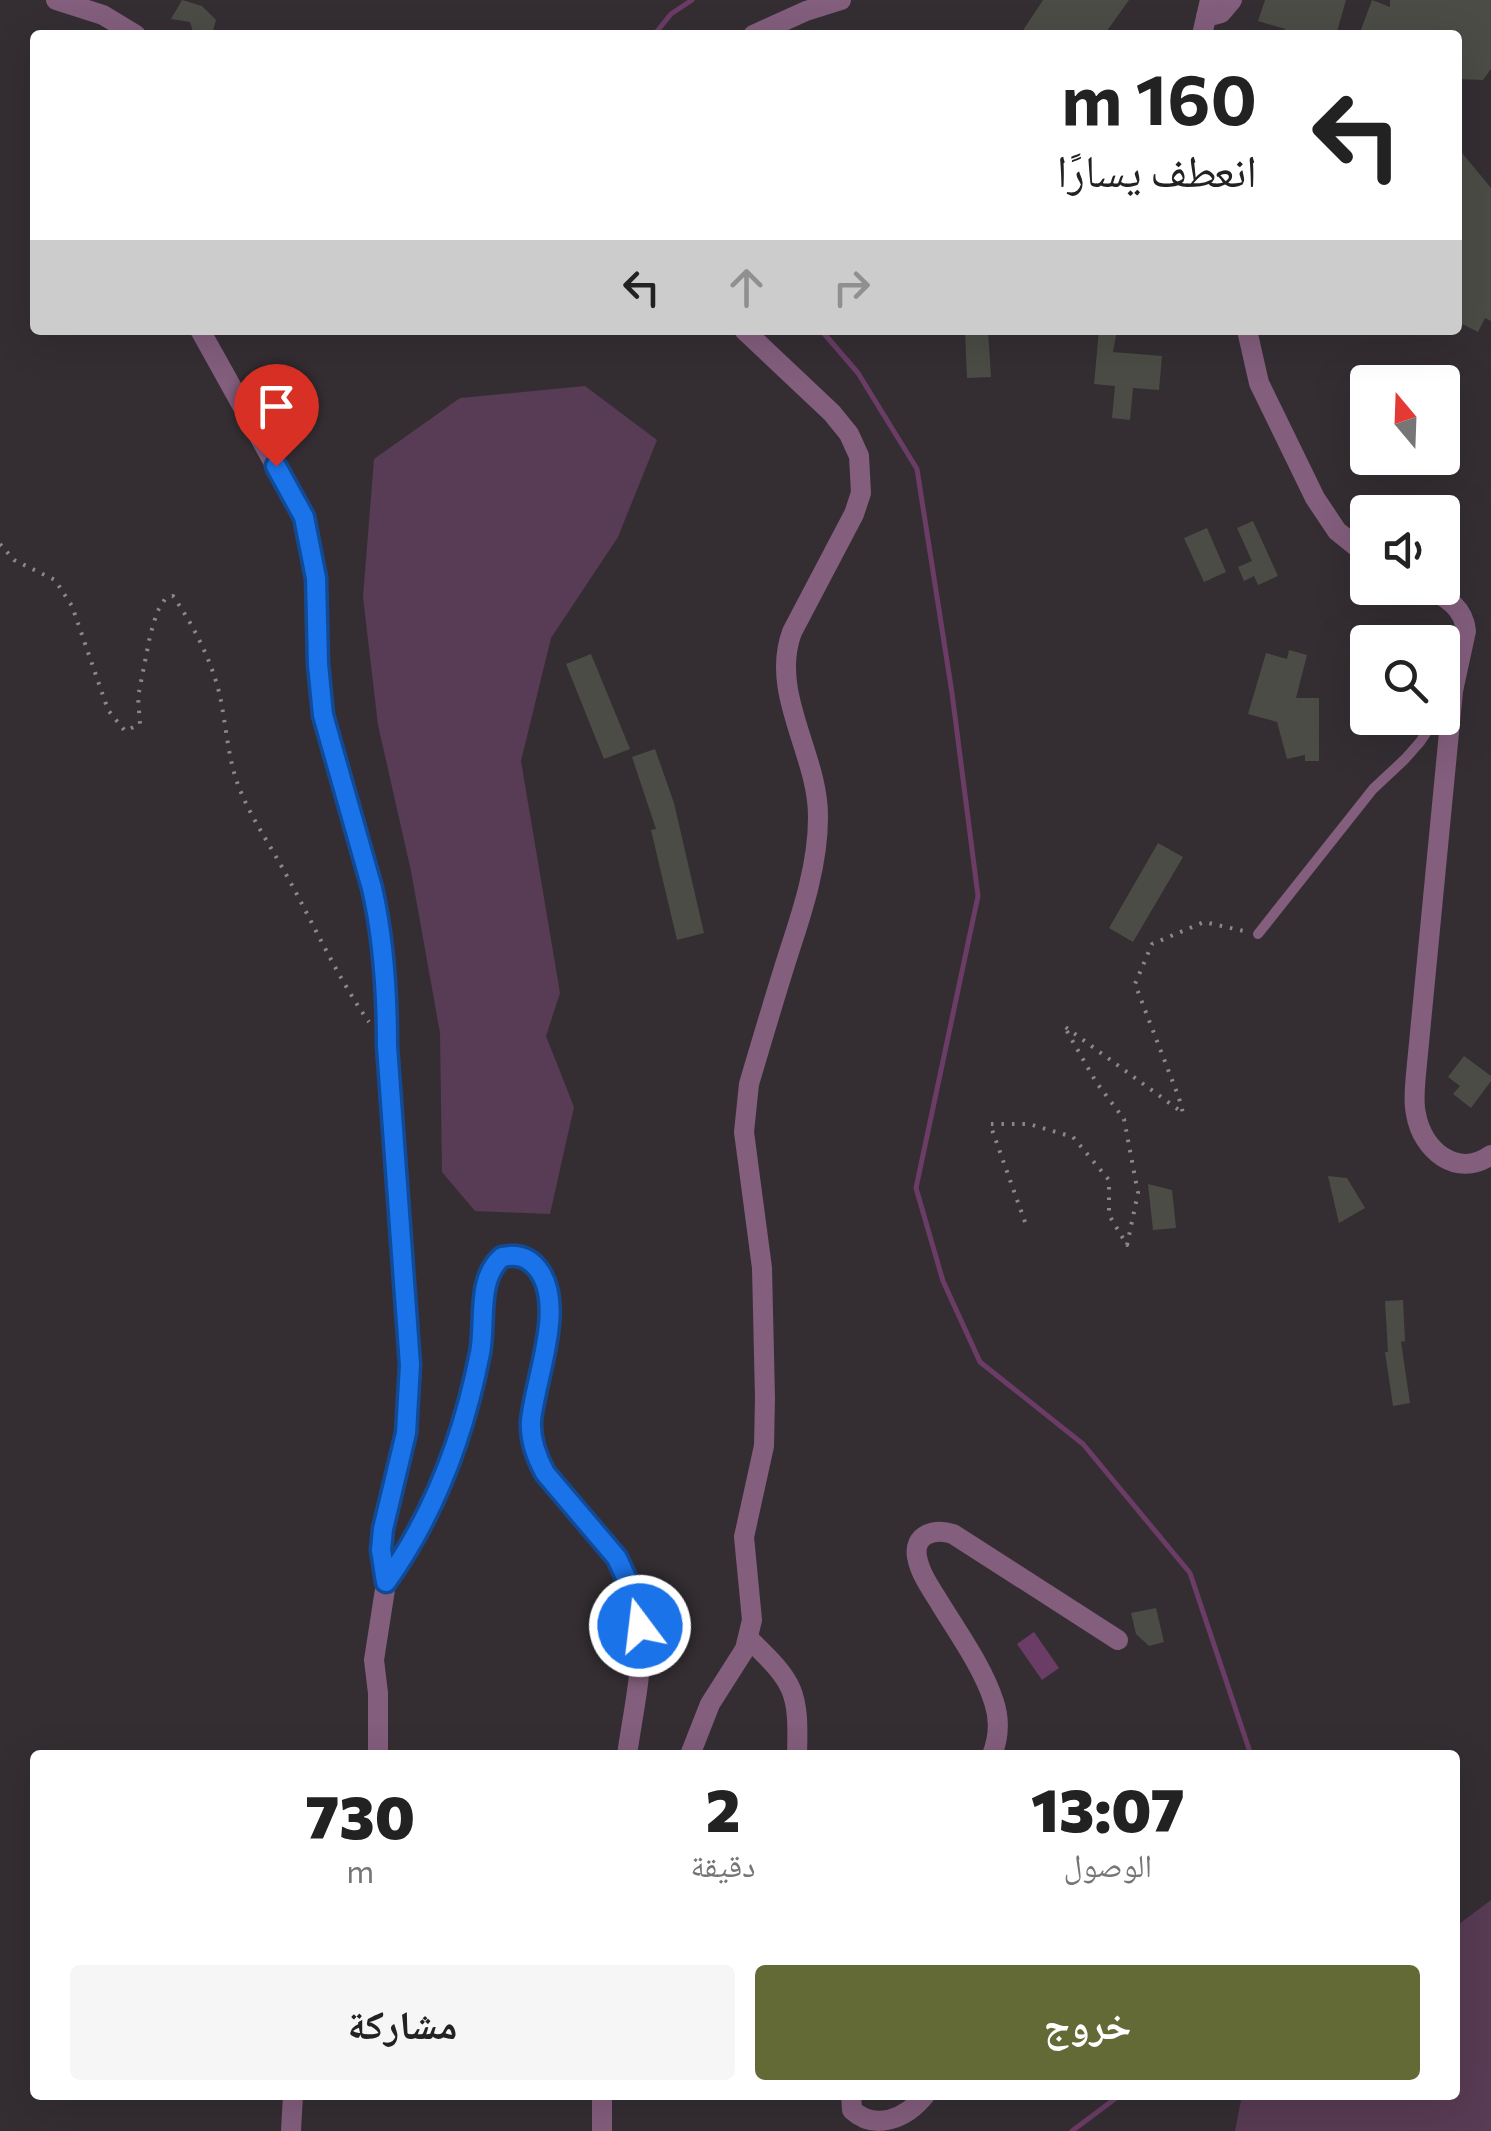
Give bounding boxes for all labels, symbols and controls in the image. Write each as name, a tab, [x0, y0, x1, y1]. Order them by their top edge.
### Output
text: 160 m	[1061, 54, 1257, 139]
icon: left	[1292, 70, 1422, 200]
text: انعطف يسارًا	[1057, 141, 1257, 196]
icon: left	[614, 260, 669, 315]
icon: ahead	[719, 260, 774, 315]
icon: right	[824, 260, 879, 315]
pin	[234, 364, 319, 467]
north arrow	[1350, 365, 1460, 475]
map controls	[1350, 365, 1460, 735]
icon: arrive	[249, 379, 304, 434]
button: sound	[1350, 495, 1460, 605]
button: search	[1350, 625, 1460, 735]
position arrow	[588, 1574, 692, 1678]
text: 2	[706, 1771, 740, 1844]
text: 13:07	[1031, 1771, 1184, 1844]
text: 730	[306, 1778, 415, 1851]
text: دقيقة	[690, 1844, 756, 1884]
text: الوصول	[1063, 1844, 1152, 1884]
text: m	[346, 1850, 374, 1890]
button: مشاركة	[70, 1965, 735, 2080]
button: خروج	[755, 1965, 1420, 2080]

